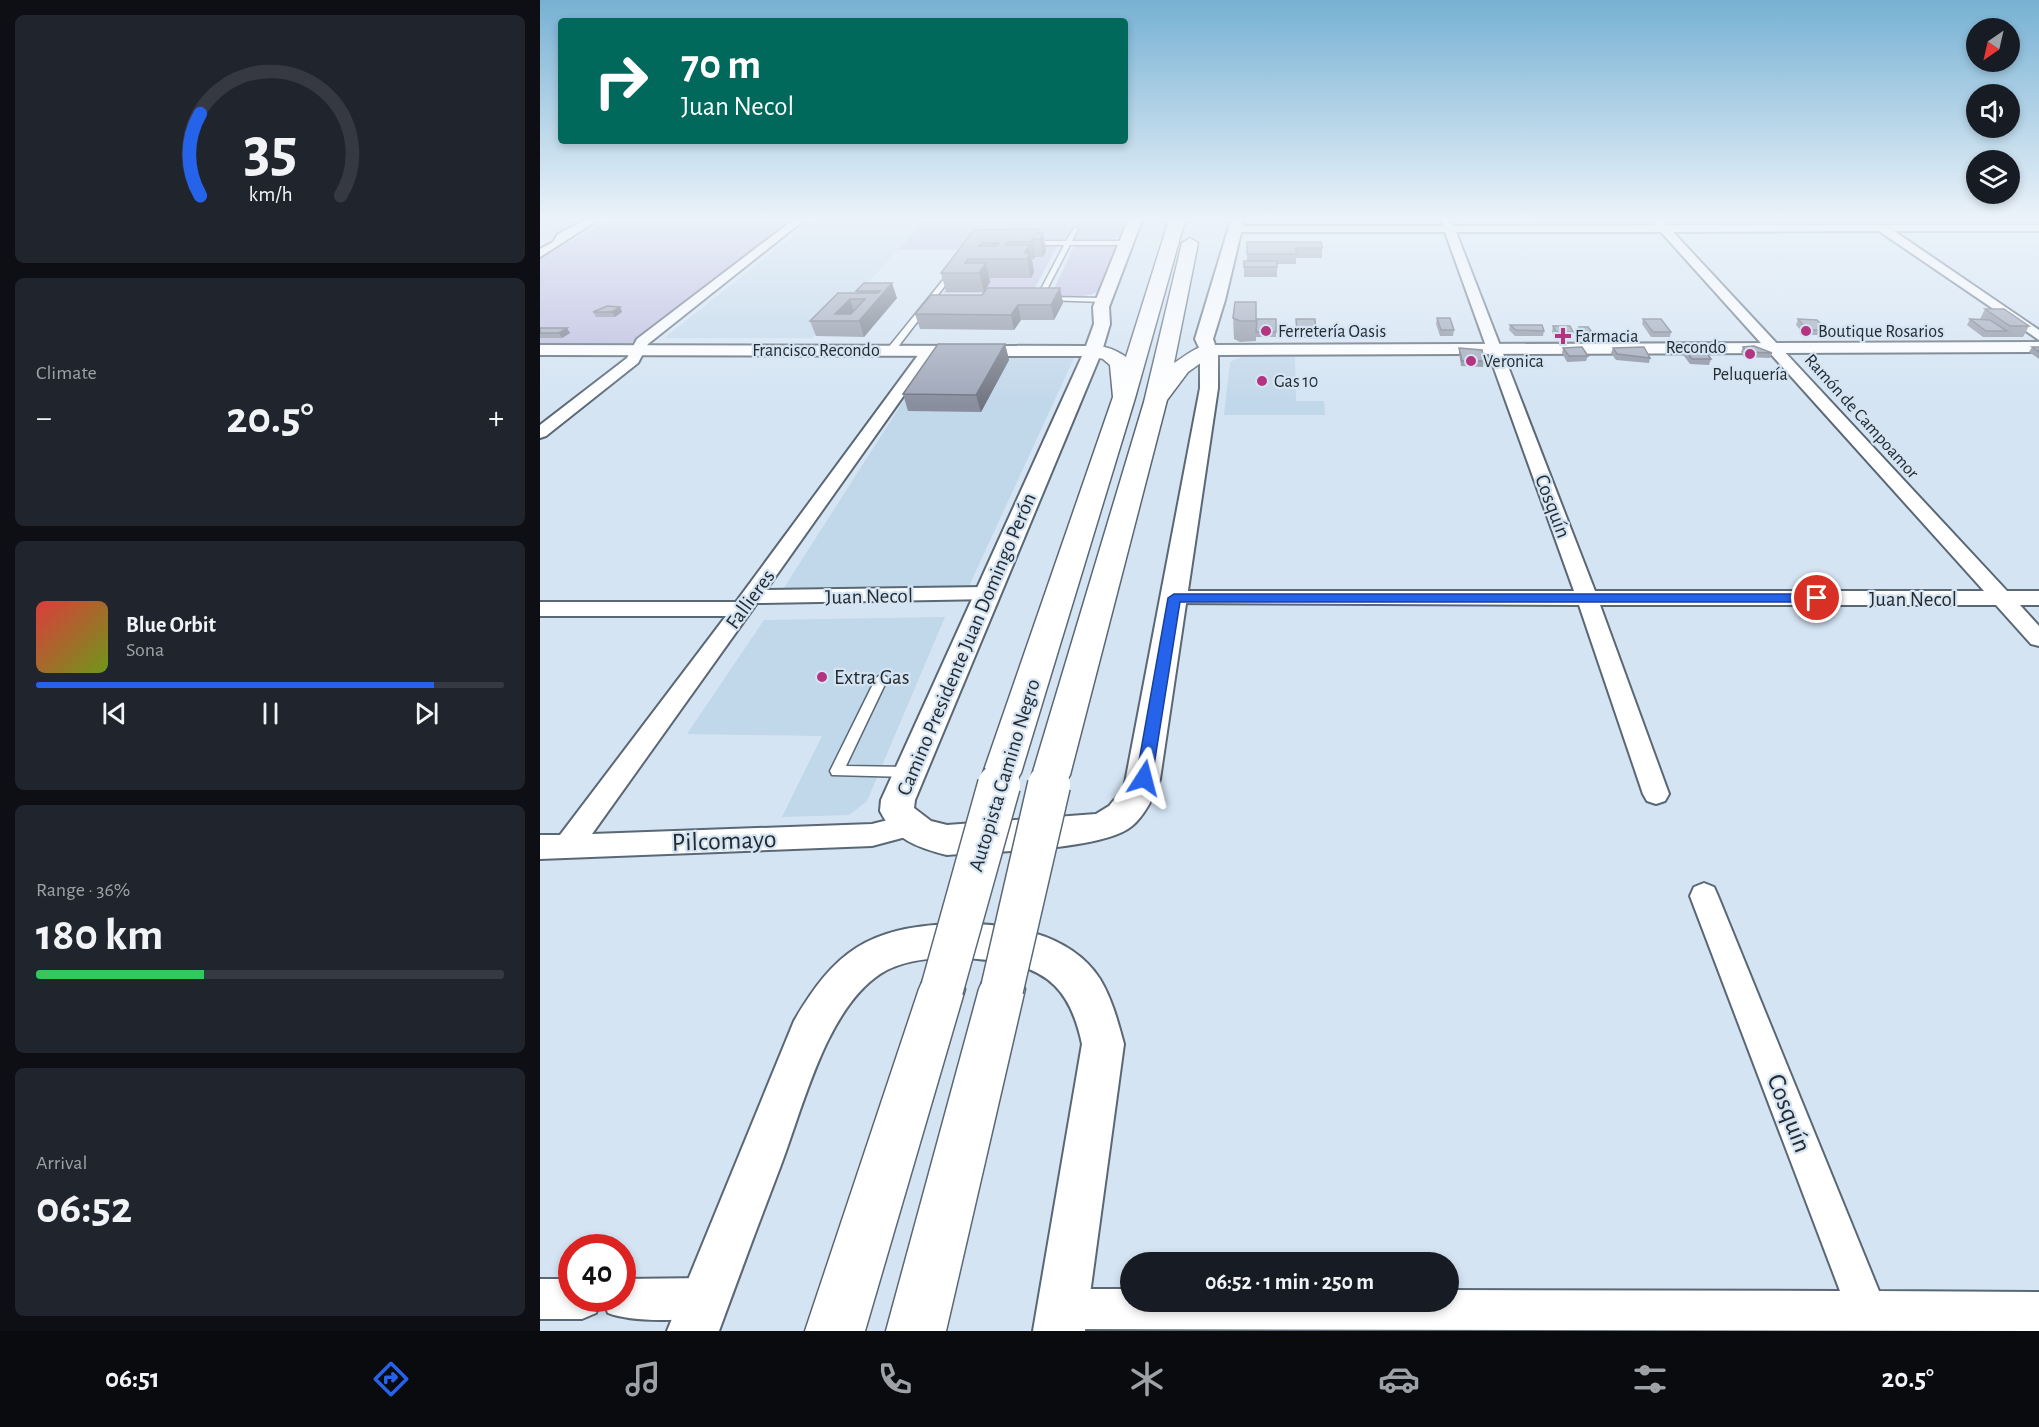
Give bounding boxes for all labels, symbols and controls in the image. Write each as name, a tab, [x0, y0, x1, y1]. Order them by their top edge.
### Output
north arrow	[1966, 18, 2020, 72]
map controls	[1966, 18, 2020, 204]
icon: right	[582, 42, 660, 120]
text: 70 m	[681, 44, 761, 86]
button: sound	[1966, 84, 2020, 138]
text: Juan Necol	[681, 93, 794, 120]
text: 35	[243, 120, 297, 182]
button: layers	[1966, 150, 2020, 204]
text: km/h	[248, 184, 292, 205]
place label: Ferretería Oasis	[1278, 323, 1386, 341]
place label: Boutique Rosarios	[1818, 323, 1944, 341]
marker: Ferretería Oasis	[1259, 324, 1273, 338]
marker: Boutique Rosarios	[1799, 324, 1813, 338]
place label: Farmacia	[1575, 328, 1639, 346]
marker: Farmacia	[1556, 329, 1570, 343]
street label: Recondo	[1666, 339, 1726, 357]
street label: Francisco Recondo	[752, 342, 880, 360]
marker: Peluquería	[1743, 347, 1757, 361]
street label: Ramón de Campoamor	[1801, 351, 1922, 482]
place label: Veronica	[1483, 353, 1544, 371]
marker: Veronica	[1464, 354, 1478, 368]
text: Climate	[36, 363, 97, 383]
place label: Peluquería	[1712, 366, 1788, 384]
place label: Gas 10	[1274, 373, 1318, 391]
marker: Gas 10	[1255, 374, 1269, 388]
text: 20.5°	[226, 396, 314, 441]
text: −	[36, 402, 52, 435]
text: +	[488, 402, 504, 435]
street label: Cosquín	[1531, 472, 1574, 541]
street label: Camino Presidente Juan Domingo Perón	[893, 490, 1040, 799]
street label: Fallieres	[722, 566, 779, 633]
pin	[1791, 572, 1842, 623]
icon: arrive	[1800, 581, 1833, 614]
street label: Juan Necol	[825, 585, 913, 608]
street label: Juan Necol	[1869, 589, 1957, 610]
text: Blue Orbit	[126, 614, 216, 636]
text: Sona	[126, 640, 164, 660]
place label: Extra Gas	[834, 667, 910, 688]
marker: Extra Gas	[815, 670, 829, 684]
street label: Autopista Camino Negro	[965, 676, 1044, 874]
icon: previous	[98, 697, 131, 730]
icon: pause	[254, 697, 287, 730]
icon: next	[410, 697, 443, 730]
position arrow	[1112, 746, 1176, 810]
street label: Pilcomayo	[671, 826, 777, 856]
text: Range · 36%	[36, 880, 130, 900]
text: 180 km	[36, 913, 163, 958]
street label: Cosquín	[1762, 1071, 1816, 1156]
text: Arrival	[36, 1153, 87, 1173]
text: 06:52	[36, 1186, 132, 1231]
speed limit sign: 40	[558, 1234, 636, 1312]
text: 06:52 · 1 min · 250 m	[1205, 1271, 1374, 1293]
icon: directions	[370, 1358, 412, 1400]
icon: music	[622, 1358, 664, 1400]
icon: phone	[874, 1358, 916, 1400]
icon: climate	[1126, 1358, 1168, 1400]
icon: car	[1378, 1358, 1420, 1400]
icon: filters	[1629, 1358, 1671, 1400]
text: 06:51	[105, 1365, 160, 1392]
text: 20.5°	[1881, 1365, 1934, 1392]

